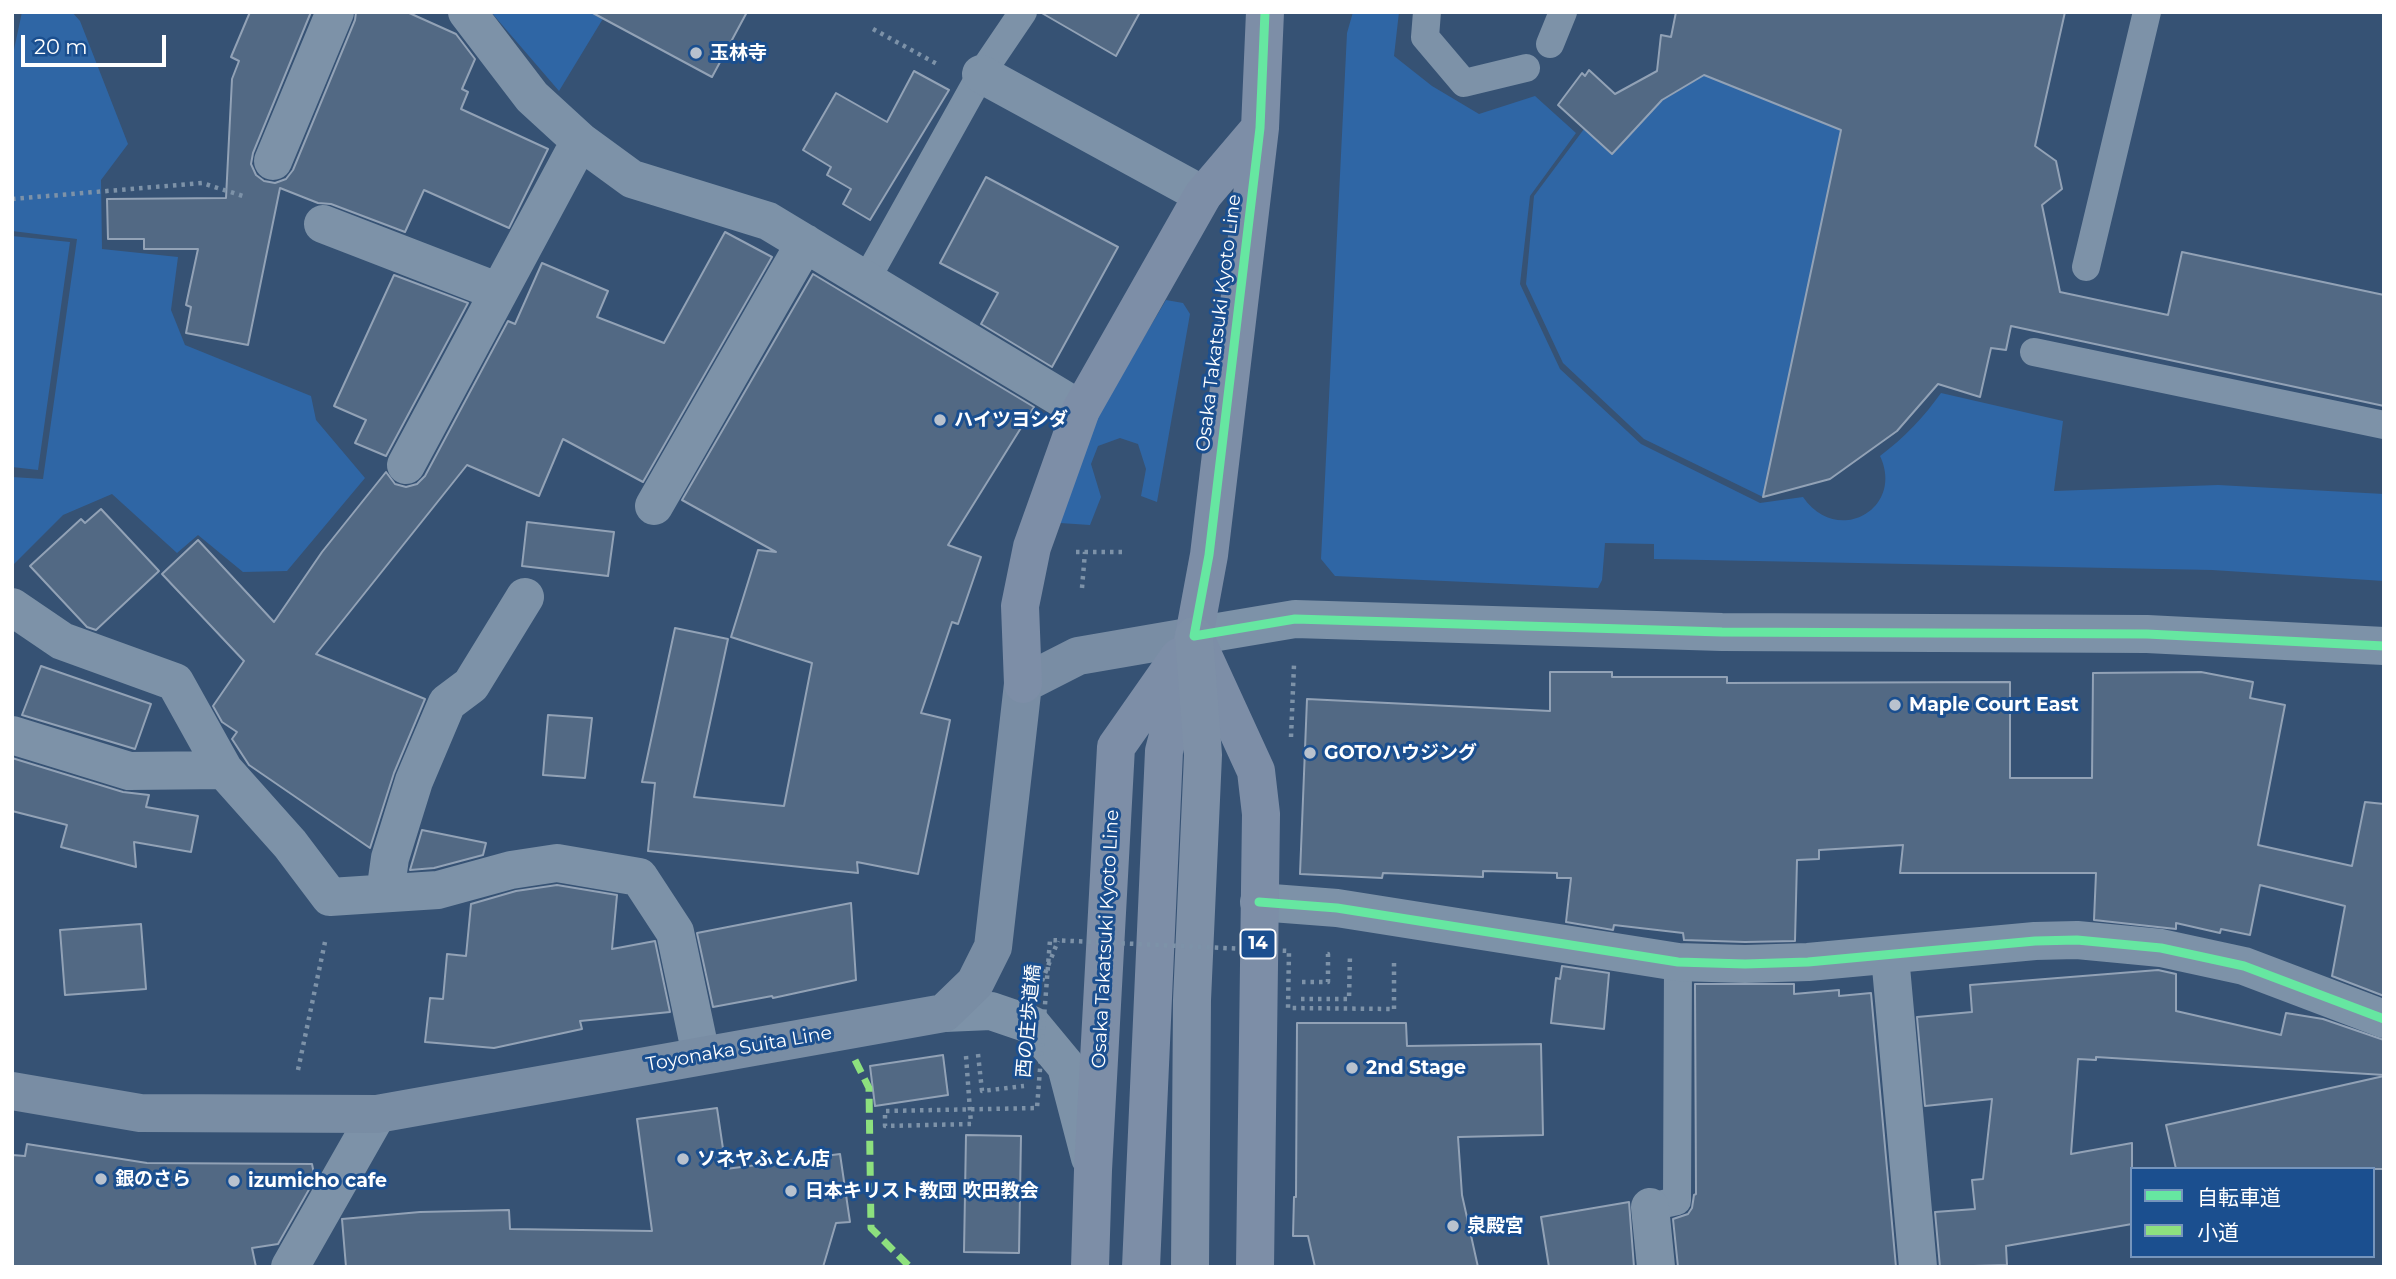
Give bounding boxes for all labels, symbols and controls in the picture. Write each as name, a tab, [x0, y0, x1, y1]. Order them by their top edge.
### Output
scale bar	[24, 21, 170, 65]
text: 20 m	[34, 34, 88, 59]
place label: 玉林寺	[710, 42, 767, 64]
marker: 玉林寺	[688, 45, 704, 61]
street label: Osaka Takatsuki Kyoto Line	[1192, 193, 1246, 453]
place label: ハイツヨシダ	[954, 409, 1068, 431]
marker: ハイツヨシダ	[932, 412, 948, 428]
place label: Maple Court East	[1909, 694, 2079, 716]
marker: Maple Court East	[1887, 697, 1903, 713]
place label: GOTOハウジング	[1324, 742, 1477, 764]
marker: GOTOハウジング	[1302, 745, 1318, 761]
street label: Osaka Takatsuki Kyoto Line	[1088, 809, 1124, 1069]
road number: 14	[1240, 930, 1276, 959]
street label: 西の庄歩道橋	[1013, 963, 1045, 1079]
street label: Toyonaka Suita Line	[644, 1021, 834, 1077]
place label: 2nd Stage	[1366, 1057, 1466, 1079]
marker: 2nd Stage	[1344, 1060, 1360, 1076]
place label: ソネヤふとん店	[697, 1148, 830, 1170]
marker: ソネヤふとん店	[675, 1151, 691, 1167]
legend	[2130, 1167, 2375, 1258]
place label: 銀のさら	[115, 1168, 191, 1190]
place label: izumicho cafe	[248, 1170, 387, 1192]
marker: 銀のさら	[93, 1171, 109, 1187]
marker: izumicho cafe	[226, 1173, 242, 1189]
place label: 日本キリスト教団 吹田教会	[805, 1180, 1038, 1202]
marker: 日本キリスト教団 吹田教会	[783, 1183, 799, 1199]
text: 自転車道	[2197, 1185, 2281, 1210]
place label: 泉殿宮	[1467, 1215, 1524, 1237]
marker: 泉殿宮	[1445, 1218, 1461, 1234]
text: 小道	[2197, 1220, 2239, 1245]

